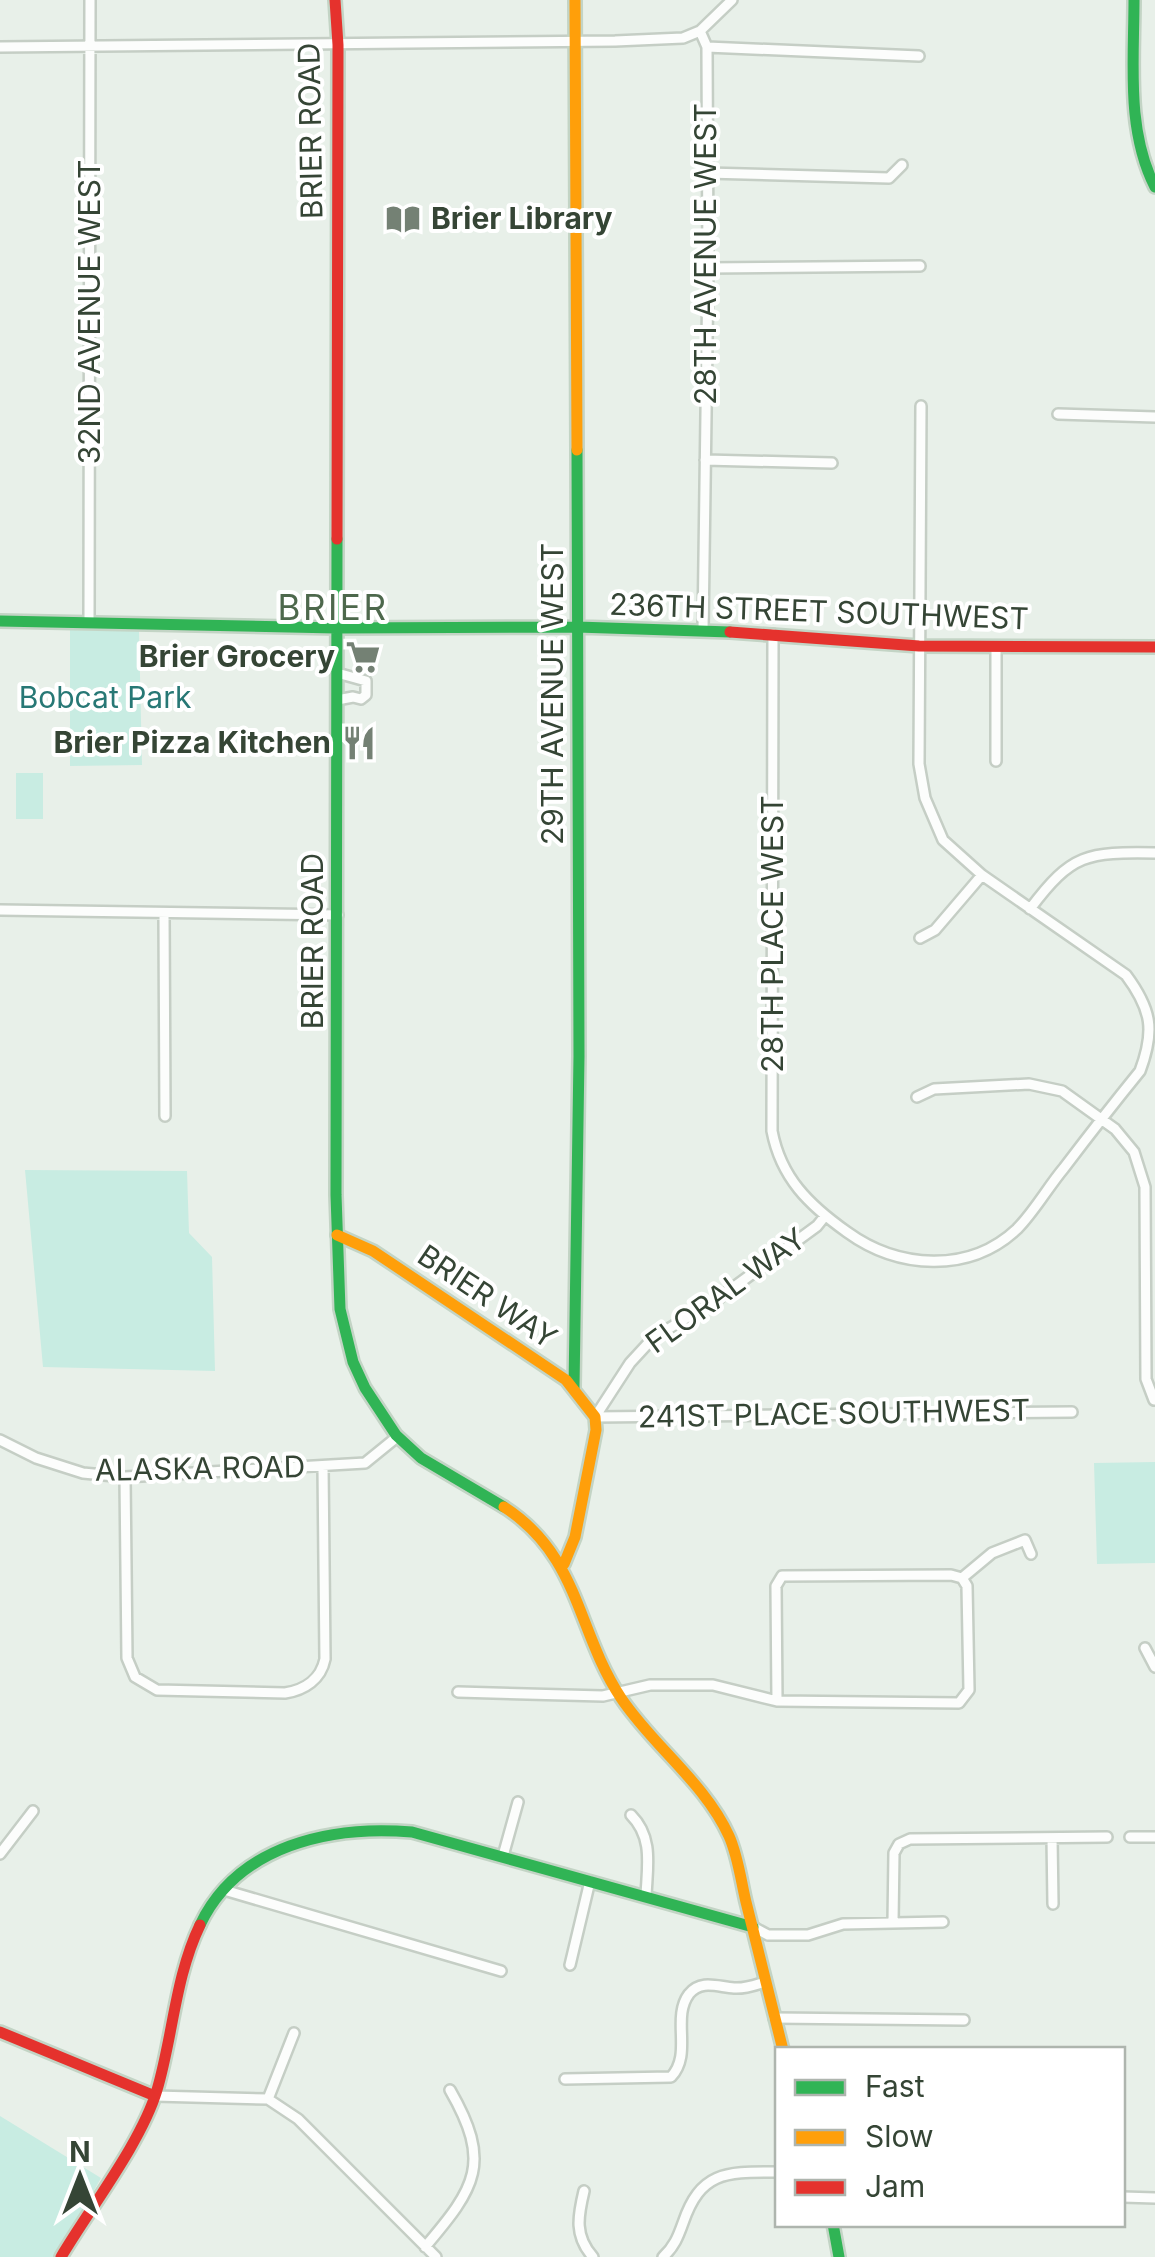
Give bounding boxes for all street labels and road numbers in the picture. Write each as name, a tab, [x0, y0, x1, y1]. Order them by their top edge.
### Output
street label: BRIER ROAD	[290, 43, 330, 219]
street label: 28TH AVENUE WEST	[687, 103, 723, 405]
street label: 32ND AVENUE WEST	[71, 160, 107, 464]
street label: 29TH AVENUE WEST	[534, 543, 570, 845]
street label: 236TH STREET SOUTHWEST	[609, 586, 1029, 636]
street label: 28TH PLACE WEST	[754, 795, 790, 1073]
street label: BRIER ROAD	[294, 853, 330, 1029]
street label: FLORAL WAY	[638, 1220, 812, 1360]
street label: BRIER WAY	[411, 1237, 564, 1356]
street label: 241ST PLACE SOUTHWEST	[637, 1392, 1030, 1434]
street label: ALASKA ROAD	[94, 1448, 306, 1488]

